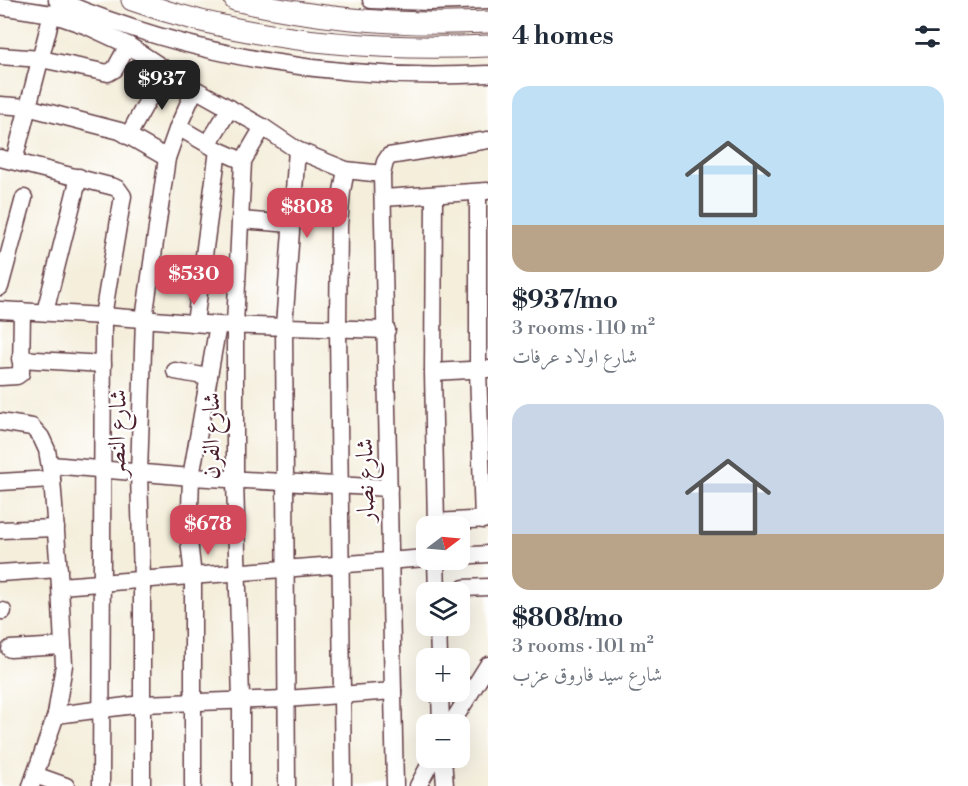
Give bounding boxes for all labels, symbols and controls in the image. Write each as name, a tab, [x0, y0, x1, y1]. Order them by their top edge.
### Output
text: 4 homes	[512, 20, 614, 52]
icon: filters	[911, 20, 944, 53]
pin: $937	[126, 60, 198, 111]
text: $937	[138, 67, 186, 92]
icon: home	[674, 125, 782, 233]
pin: $808	[271, 188, 343, 239]
text: $808	[281, 195, 333, 220]
pin: $530	[158, 255, 230, 306]
text: $530	[169, 262, 219, 287]
text: $937/mo	[512, 284, 618, 316]
text: 3 rooms · 110 m²	[512, 316, 655, 341]
text: شارع اولاد عرفات	[512, 345, 637, 370]
street label: شارع النصر	[102, 389, 138, 480]
street label: شارع الفرن	[197, 392, 231, 480]
street label: شارع نصار	[350, 438, 386, 524]
icon: home	[674, 443, 782, 551]
pin: $678	[172, 505, 244, 556]
text: $678	[184, 512, 232, 537]
north arrow	[416, 516, 470, 570]
map controls	[416, 516, 470, 768]
button: layers	[416, 582, 470, 636]
text: $808/mo	[512, 602, 623, 634]
text: 3 rooms · 101 m²	[512, 634, 654, 659]
button: +	[416, 648, 470, 702]
text: شارع سيد فاروق عزب	[512, 663, 662, 688]
button: −	[416, 714, 470, 768]

